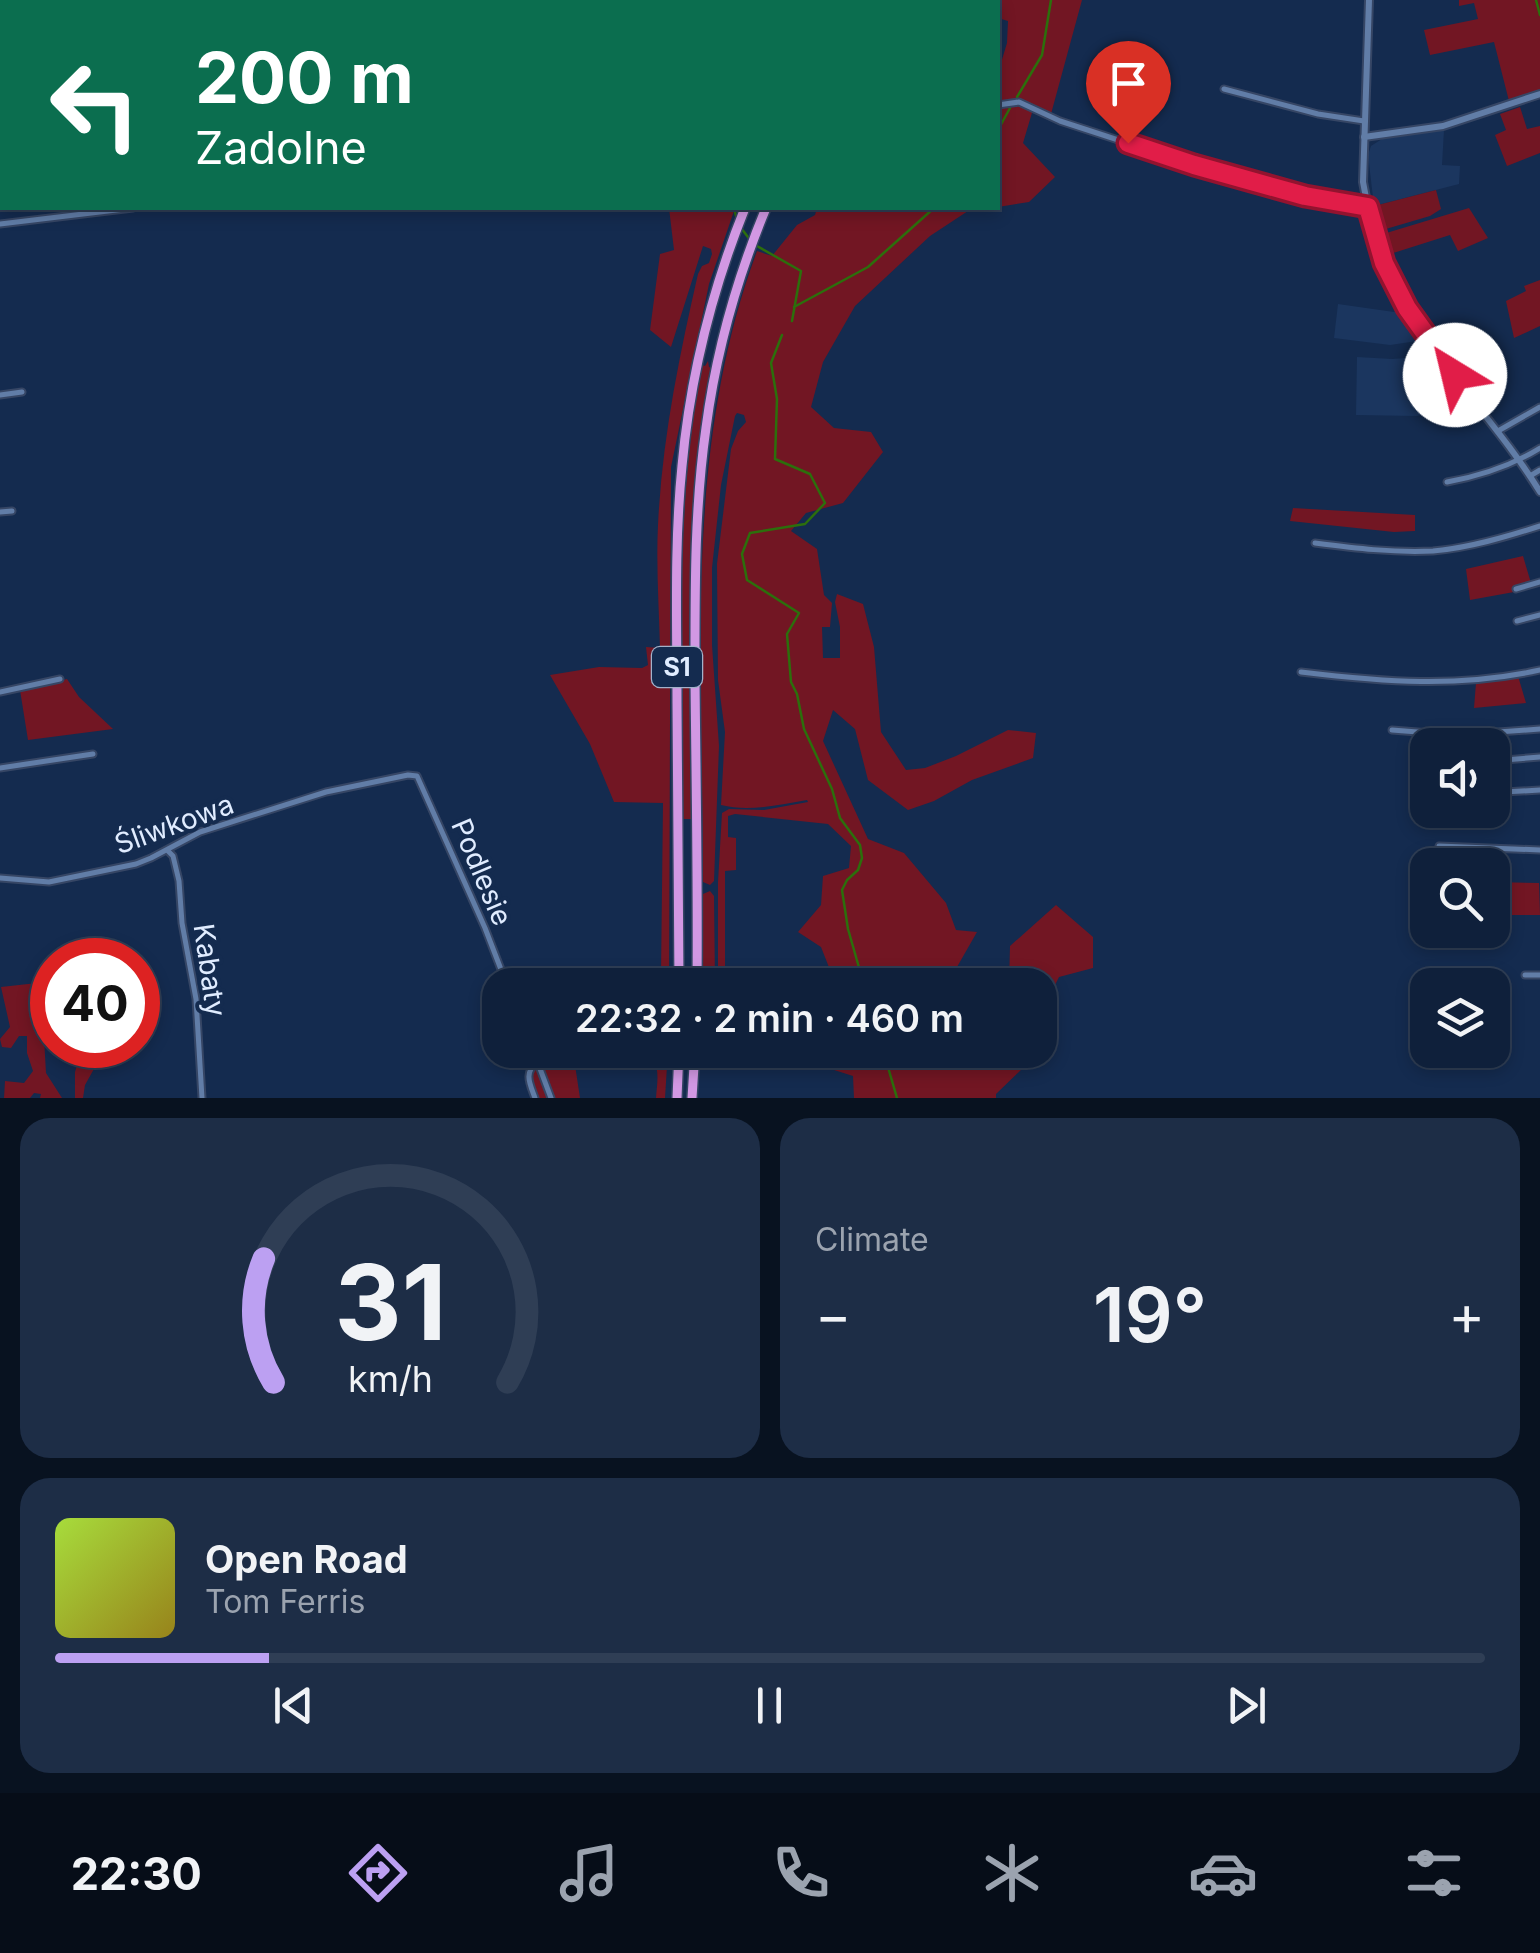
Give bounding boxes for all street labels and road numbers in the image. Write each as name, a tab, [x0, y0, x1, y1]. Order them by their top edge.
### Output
road number: S1	[652, 647, 702, 687]
street label: Śliwkowa	[110, 787, 238, 861]
street label: Podlesie	[444, 814, 520, 930]
street label: Kabaty	[187, 922, 233, 1018]

